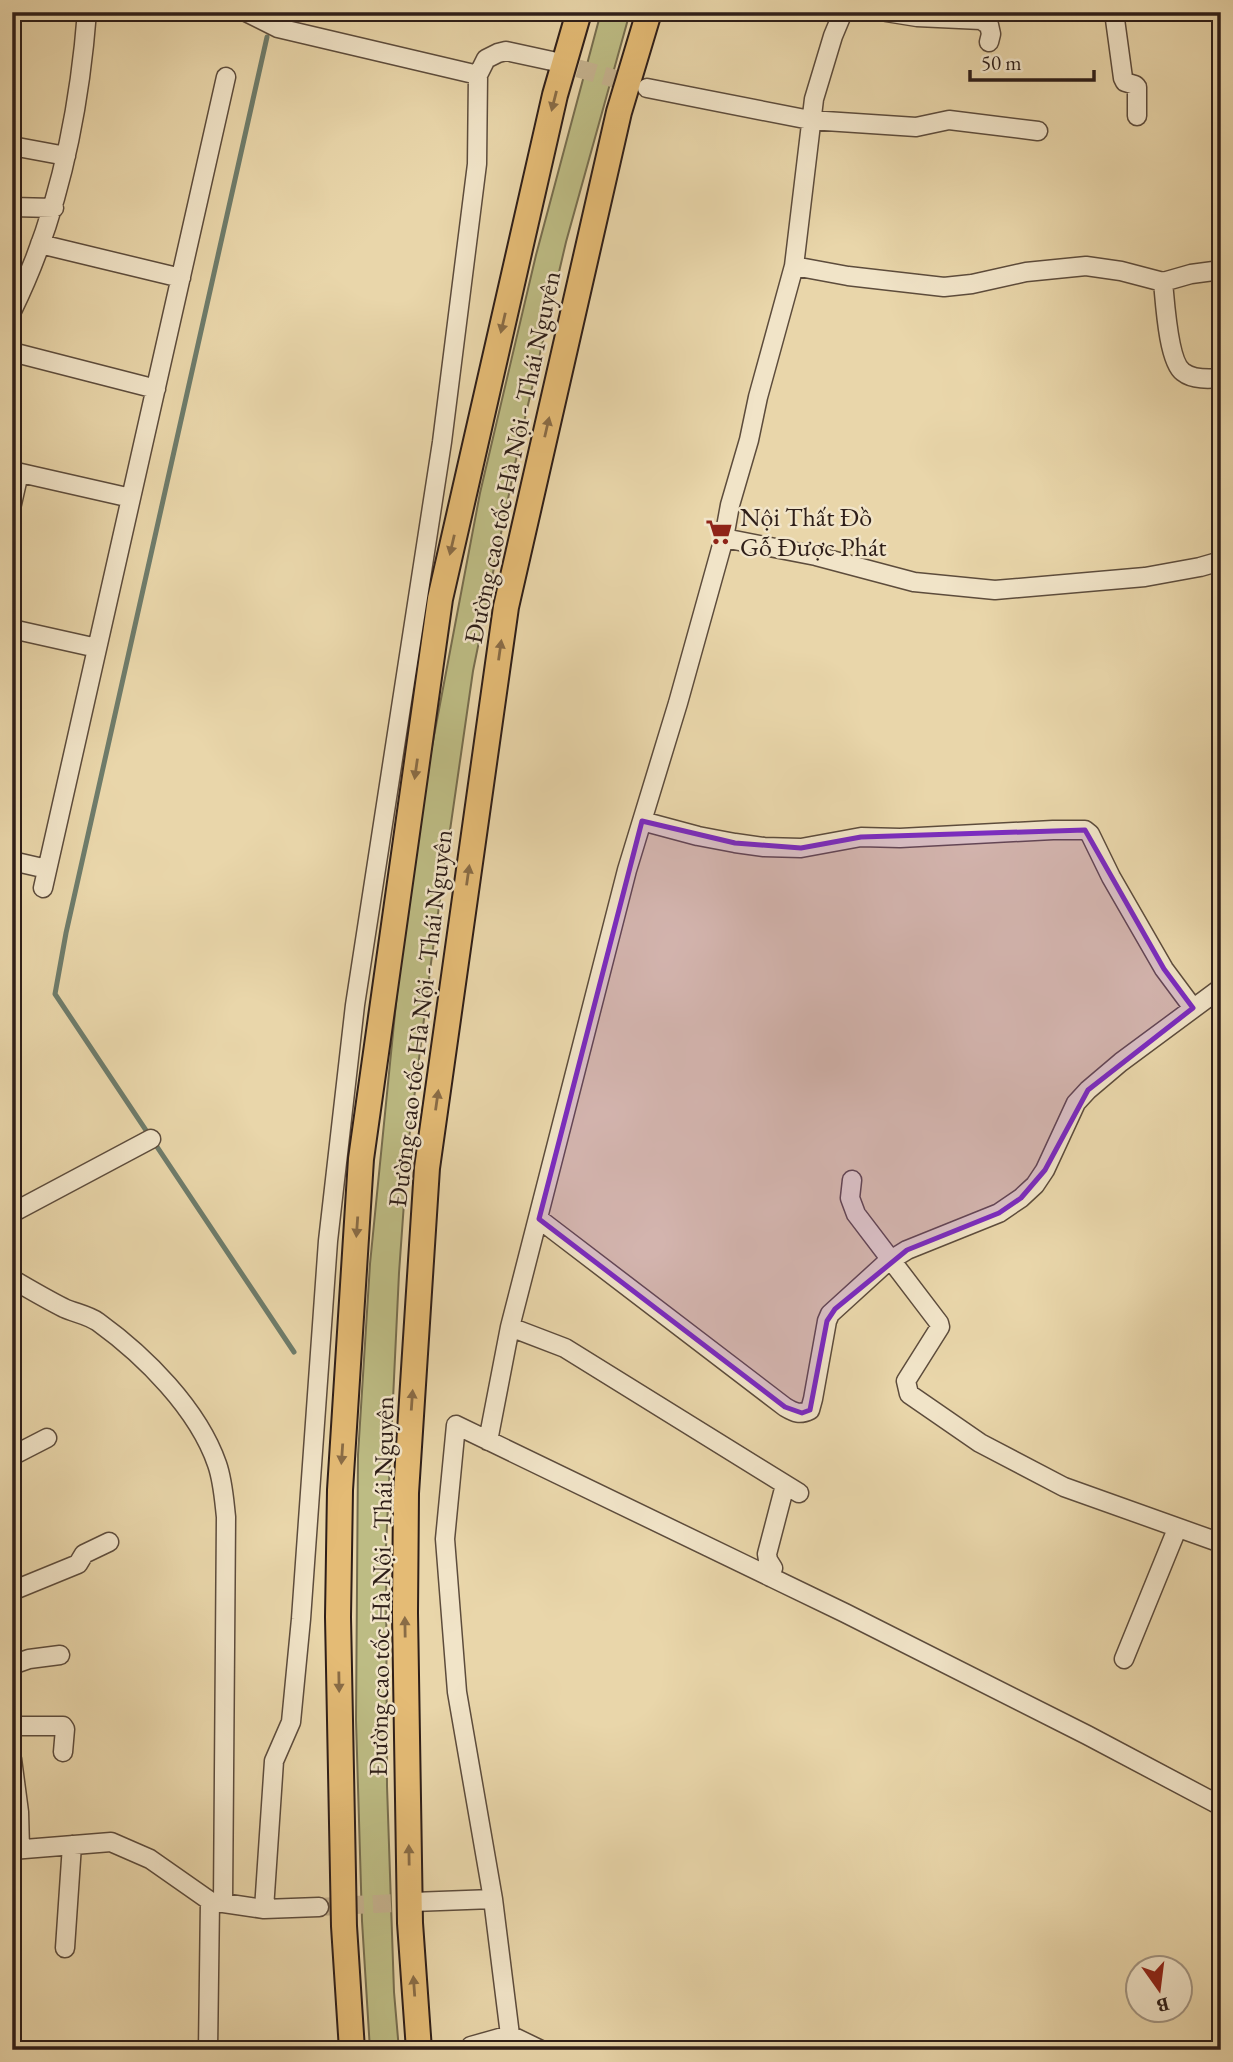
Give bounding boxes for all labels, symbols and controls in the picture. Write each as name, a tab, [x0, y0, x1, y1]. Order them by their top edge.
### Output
scale bar	[970, 38, 1095, 82]
text: 50 m	[981, 49, 1022, 76]
one-way arrow	[548, 90, 559, 112]
street label: Đường cao tốc Hà Nội - Thái Nguyên	[456, 267, 568, 646]
one-way arrow	[497, 312, 508, 334]
one-way arrow	[542, 416, 553, 438]
place label: Nội Thất Đồ Gỗ Được Phát	[740, 500, 886, 564]
supermarket icon: Nội Thất Đồ Gỗ Được Phát	[704, 517, 734, 547]
one-way arrow	[447, 534, 458, 556]
one-way arrow	[495, 639, 506, 661]
one-way arrow	[410, 758, 421, 780]
street label: Đường cao tốc Hà Nội - Thái Nguyên	[380, 827, 460, 1209]
one-way arrow	[463, 864, 474, 886]
one-way arrow	[431, 1089, 442, 1111]
one-way arrow	[351, 1216, 362, 1238]
one-way arrow	[407, 1389, 418, 1411]
street label: Đường cao tốc Hà Nội - Thái Nguyên	[361, 1395, 401, 1776]
one-way arrow	[336, 1443, 347, 1465]
one-way arrow	[399, 1616, 411, 1638]
one-way arrow	[334, 1671, 345, 1693]
one-way arrow	[403, 1843, 415, 1865]
north arrow	[1124, 1954, 1194, 2024]
one-way arrow	[409, 1975, 420, 1997]
text: B	[1154, 1991, 1172, 2019]

